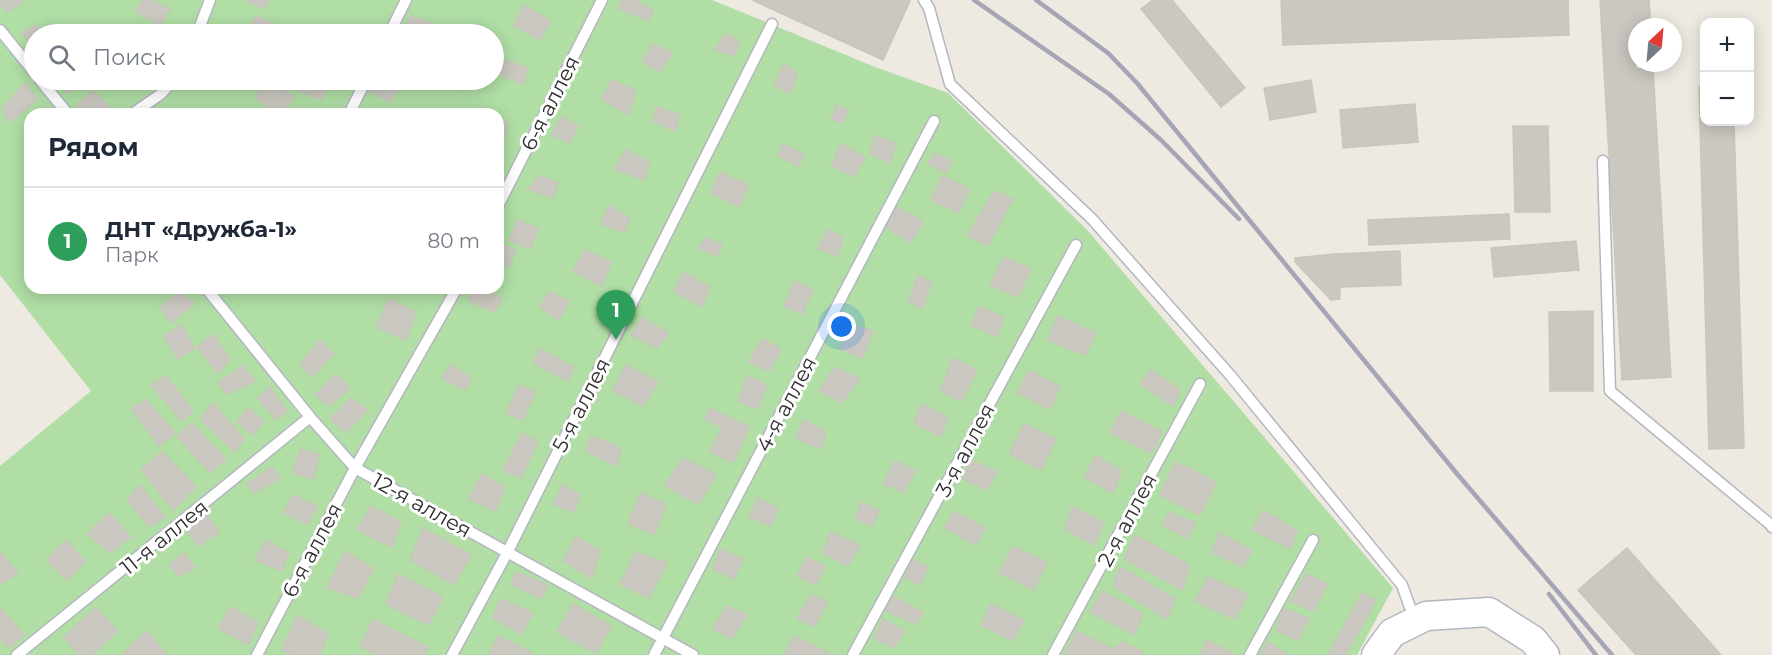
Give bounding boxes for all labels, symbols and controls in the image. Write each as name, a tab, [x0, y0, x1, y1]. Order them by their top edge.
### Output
north arrow	[1628, 18, 1682, 72]
map controls	[1700, 18, 1754, 126]
button: +	[1700, 18, 1754, 72]
search box	[24, 24, 504, 90]
icon: search	[45, 41, 78, 74]
text: Поиск	[93, 44, 165, 71]
street label: 6-я аллея	[516, 52, 584, 154]
button: −	[1700, 72, 1754, 126]
text: Рядом	[48, 131, 139, 163]
text: ДНТ «Дружба-1»	[105, 216, 297, 243]
text: 1	[64, 229, 71, 253]
text: 80 m	[428, 229, 480, 253]
text: Парк	[105, 243, 159, 267]
pin: 1	[596, 290, 636, 340]
your location	[827, 312, 856, 341]
street label: 4-я аллея	[751, 352, 821, 456]
street label: 5-я аллея	[547, 354, 615, 456]
street label: 3-я аллея	[930, 399, 1000, 501]
street label: 12-я аллея	[368, 468, 476, 542]
street label: 2-я аллея	[1092, 469, 1162, 571]
street label: 11-я аллея	[115, 494, 213, 580]
street label: 6-я аллея	[277, 499, 347, 601]

